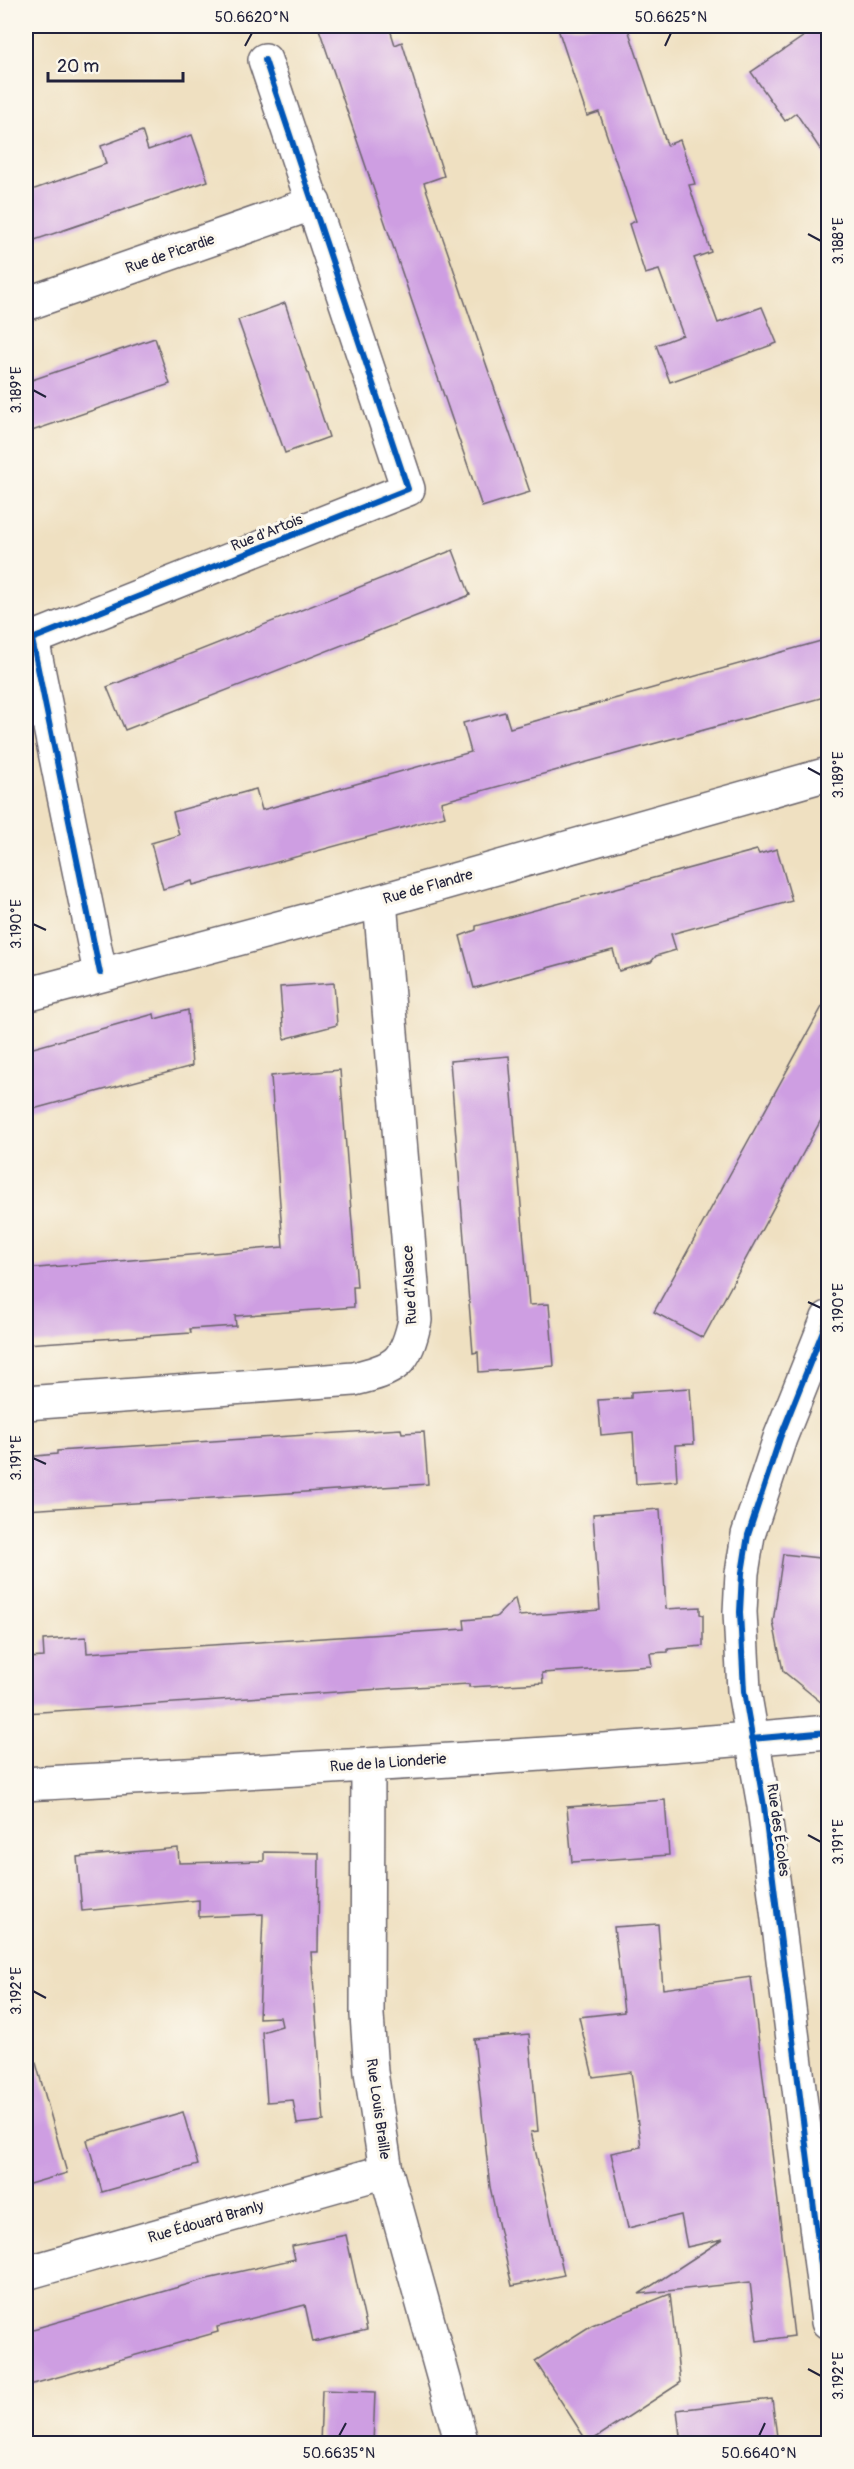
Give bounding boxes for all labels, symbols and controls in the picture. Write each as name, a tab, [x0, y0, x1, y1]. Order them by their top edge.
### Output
text: 50.6620°N	[215, 8, 289, 27]
text: 50.6625°N	[635, 8, 707, 27]
scale bar	[48, 45, 183, 83]
text: 20 m	[57, 55, 99, 78]
text: 3.188°E	[829, 217, 848, 265]
street label: Rue de Picardie	[123, 230, 218, 278]
text: 3.189°E	[7, 366, 26, 414]
street label: Rue d'Artois	[228, 510, 306, 556]
text: 3.189°E	[829, 751, 848, 799]
street label: Rue de Flandre	[381, 865, 476, 909]
text: 3.190°E	[7, 899, 26, 949]
street label: Rue d'Alsace	[398, 1244, 422, 1325]
text: 3.190°E	[829, 1283, 848, 1333]
text: 3.191°E	[7, 1435, 26, 1481]
street label: Rue de la Lionderie	[329, 1749, 447, 1777]
street label: Rue des Écoles	[762, 1782, 794, 1878]
text: 3.191°E	[829, 1819, 848, 1865]
text: 3.192°E	[7, 1967, 26, 2015]
street label: Rue Louis Braille	[362, 2057, 395, 2161]
street label: Rue Édouard Branly	[146, 2196, 267, 2248]
text: 3.192°E	[829, 2352, 848, 2400]
text: 50.6635°N	[303, 2444, 375, 2463]
text: 50.6640°N	[722, 2444, 796, 2463]

